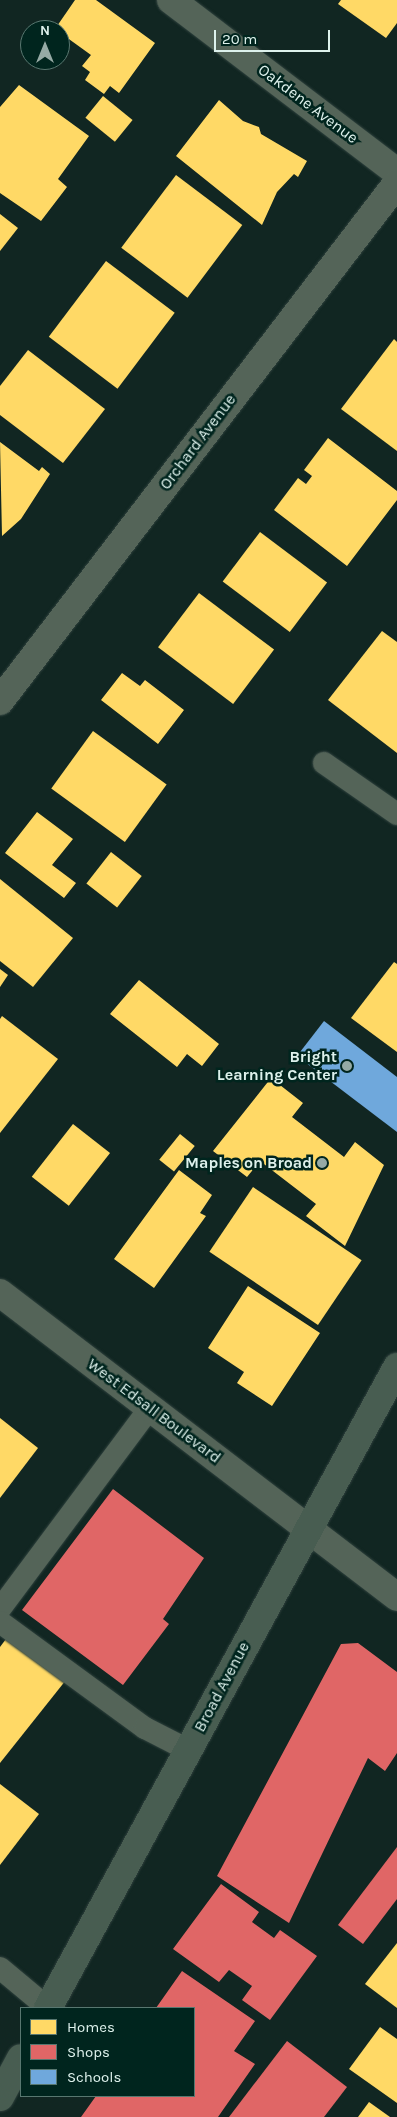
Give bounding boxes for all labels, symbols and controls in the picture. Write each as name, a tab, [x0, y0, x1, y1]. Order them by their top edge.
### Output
north arrow	[20, 20, 70, 70]
scale bar	[217, 20, 333, 52]
text: N	[40, 22, 50, 39]
text: 20 m	[222, 30, 257, 48]
street label: Oakdene Avenue	[254, 60, 362, 148]
street label: Orchard Avenue	[156, 390, 240, 494]
place label: Bright Learning Center	[217, 1047, 337, 1085]
marker: Bright Learning Center	[341, 1060, 353, 1072]
place label: Maples on Broad	[185, 1153, 312, 1173]
marker: Maples on Broad	[316, 1157, 328, 1169]
street label: West Edsall Boulevard	[84, 1355, 224, 1467]
street label: Broad Avenue	[190, 1639, 254, 1735]
legend	[20, 2007, 195, 2097]
text: Homes	[67, 2018, 115, 2036]
text: Shops	[67, 2043, 110, 2061]
text: Schools	[67, 2068, 121, 2086]

